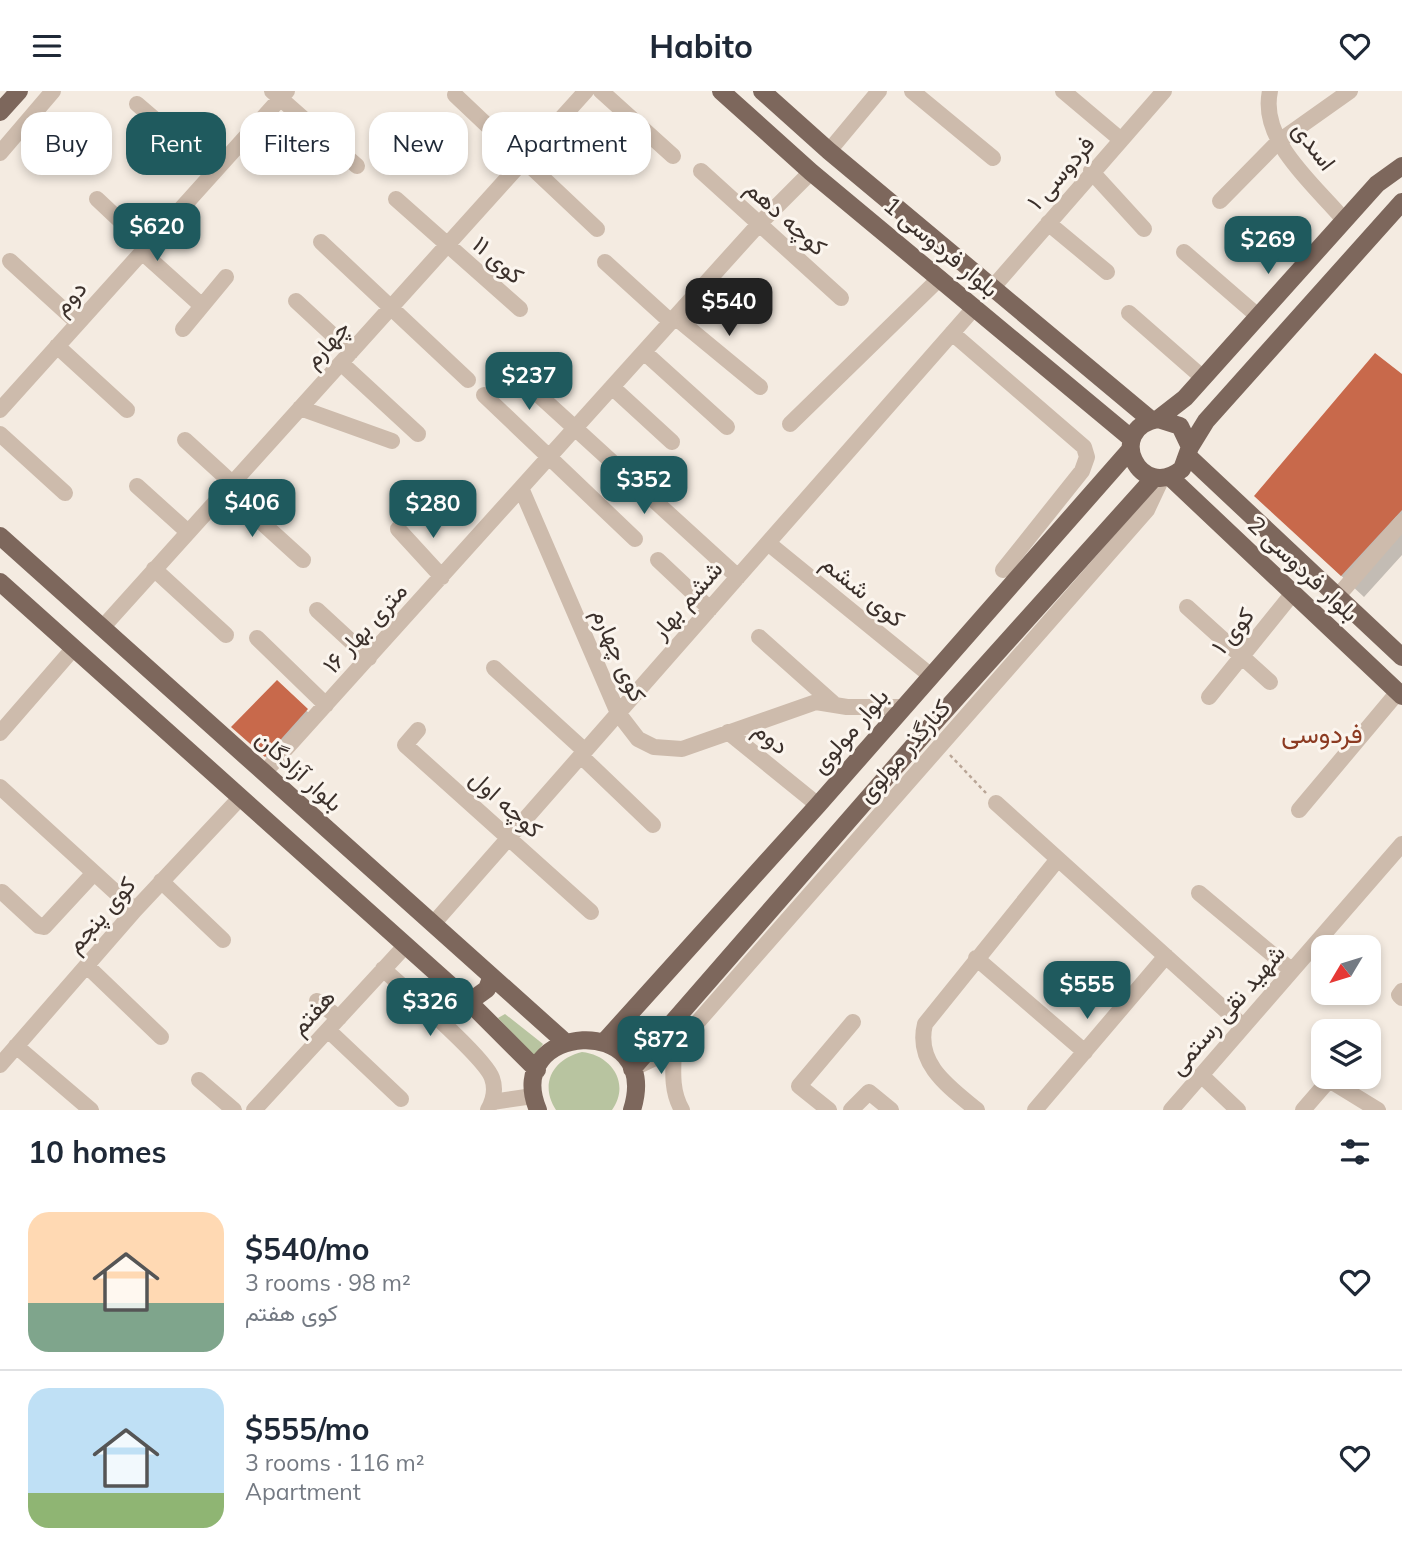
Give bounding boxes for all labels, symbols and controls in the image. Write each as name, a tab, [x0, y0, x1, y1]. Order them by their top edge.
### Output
text: Habito	[649, 26, 753, 66]
icon: menu	[28, 27, 66, 65]
icon: heart	[1336, 27, 1374, 65]
chip: Buy	[21, 112, 112, 175]
chip: Rent	[126, 112, 226, 175]
chip: Filters	[240, 112, 355, 175]
chip: New	[369, 112, 468, 175]
chip: Apartment	[482, 112, 651, 175]
street label: اسدی	[1287, 115, 1343, 176]
street label: فردوسی ۱	[1020, 129, 1101, 216]
street label: کوچه دهم	[738, 173, 834, 263]
street label: بلوار فردوسی 1	[877, 189, 1005, 304]
pin: $620	[116, 204, 198, 263]
text: $620	[129, 211, 185, 240]
pin: $269	[1227, 216, 1309, 276]
text: $269	[1240, 224, 1296, 253]
street label: کوی ۱۱	[466, 229, 531, 290]
street label: دوم	[46, 274, 94, 322]
pin: $540	[688, 279, 770, 338]
text: $540	[701, 286, 757, 315]
street label: چهارم	[297, 313, 357, 375]
pin: $237	[488, 353, 570, 412]
text: $237	[501, 360, 557, 389]
pin: $352	[603, 457, 685, 516]
text: $352	[616, 464, 672, 493]
pin: $406	[211, 479, 293, 539]
pin: $280	[392, 481, 474, 540]
text: $406	[224, 487, 280, 516]
text: $280	[405, 488, 461, 517]
street label: بلوار فردوسی 2	[1241, 509, 1366, 628]
street label: کوی ششم	[814, 547, 912, 635]
street label: ششم بهار	[643, 554, 730, 647]
street label: ۱۶ متری بهار	[316, 576, 414, 680]
street label: کوی ۱	[1204, 601, 1261, 660]
street label: کوی چهارم	[584, 603, 654, 707]
street label: بلوار مولوی	[804, 681, 895, 780]
street label: کنارگذر مولوی	[850, 693, 957, 809]
street label: دوم	[747, 714, 795, 762]
district label: فردوسی	[1281, 717, 1363, 750]
street label: بلوار آزادگان	[249, 723, 350, 818]
street label: کوچه اول	[463, 763, 549, 845]
street label: کوی پنجم	[59, 870, 143, 960]
north arrow	[1311, 935, 1381, 1005]
map controls	[1311, 935, 1381, 1089]
street label: شهید نقی رستمی	[1162, 938, 1292, 1081]
pin: $555	[1046, 961, 1128, 1021]
text: $555	[1059, 969, 1115, 998]
pin: $326	[389, 979, 471, 1038]
street label: هفتم	[283, 982, 343, 1042]
text: $326	[402, 986, 458, 1015]
pin: $872	[620, 1017, 702, 1076]
button: layers	[1311, 1019, 1381, 1089]
text: $872	[633, 1024, 689, 1053]
text: 10 homes	[28, 1133, 167, 1171]
icon: filters	[1336, 1133, 1374, 1171]
text: $540/mo	[245, 1230, 369, 1268]
icon: home	[84, 1240, 168, 1324]
icon: heart	[1336, 1263, 1374, 1301]
text: 3 rooms · 98 m²	[245, 1268, 411, 1297]
text: کوی هفتم	[245, 1298, 338, 1327]
text: $555/mo	[245, 1410, 369, 1448]
icon: home	[84, 1416, 168, 1500]
icon: heart	[1336, 1439, 1374, 1477]
text: 3 rooms · 116 m²	[245, 1448, 425, 1477]
text: Apartment	[245, 1477, 361, 1506]

